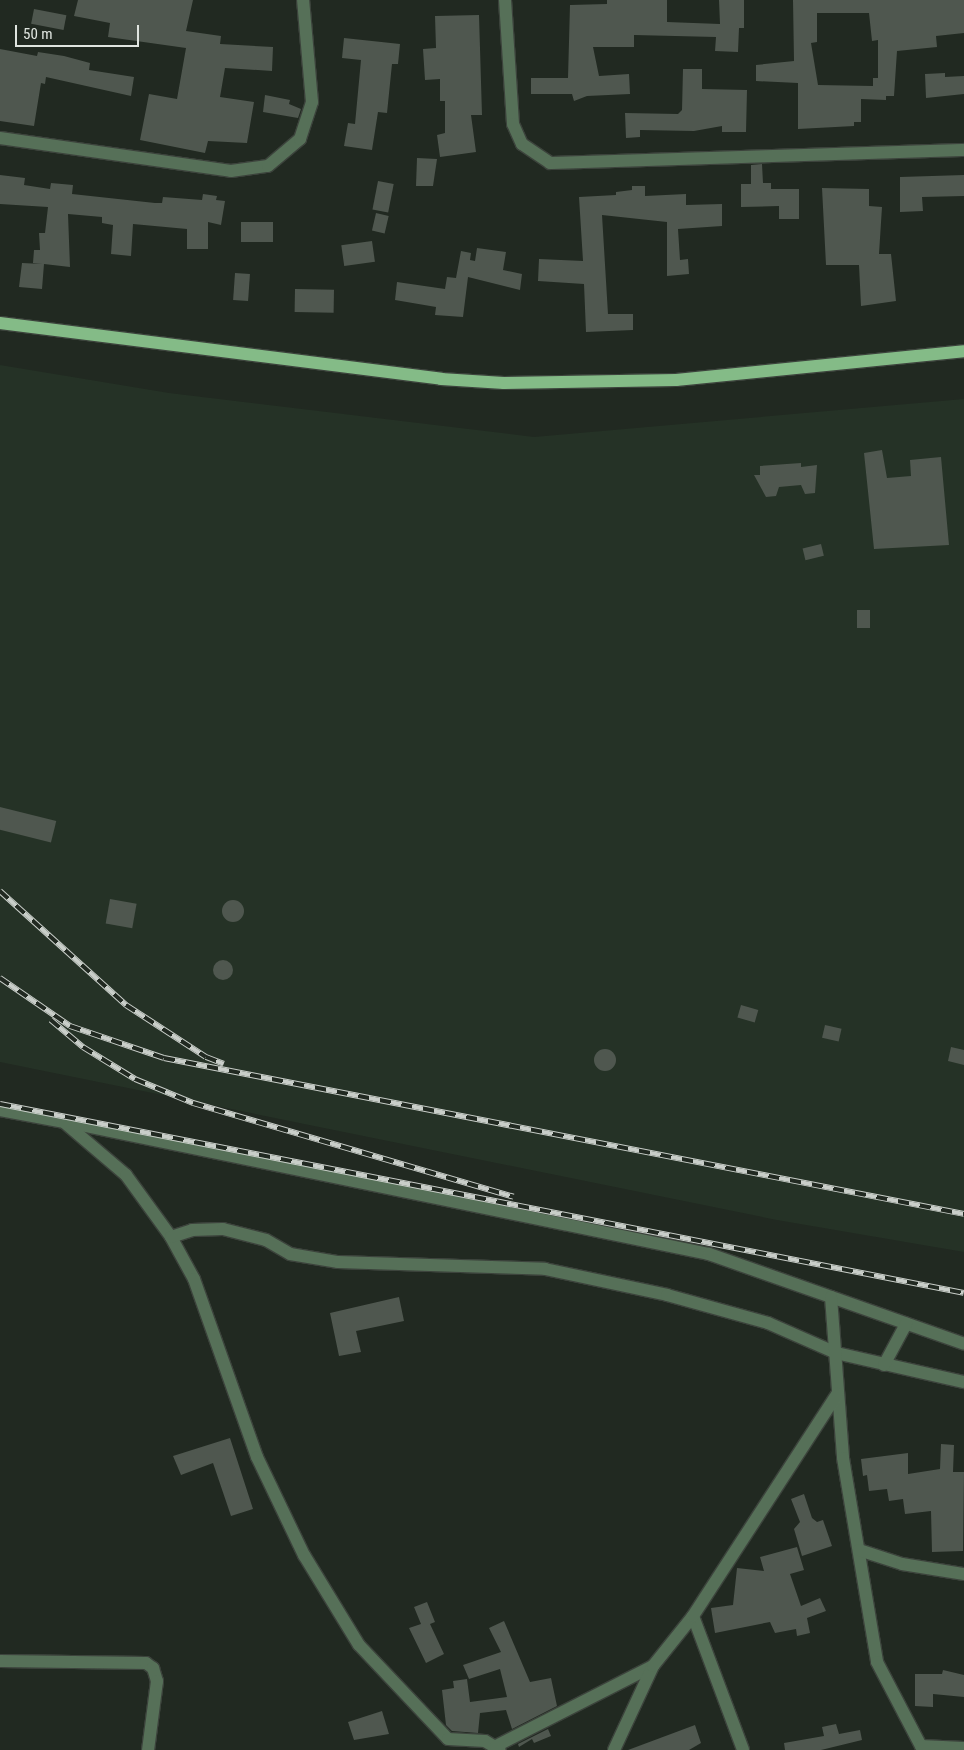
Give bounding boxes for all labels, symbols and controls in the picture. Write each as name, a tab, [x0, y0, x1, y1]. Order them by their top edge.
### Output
scale bar	[18, 15, 141, 47]
text: 50 m	[23, 25, 53, 43]

